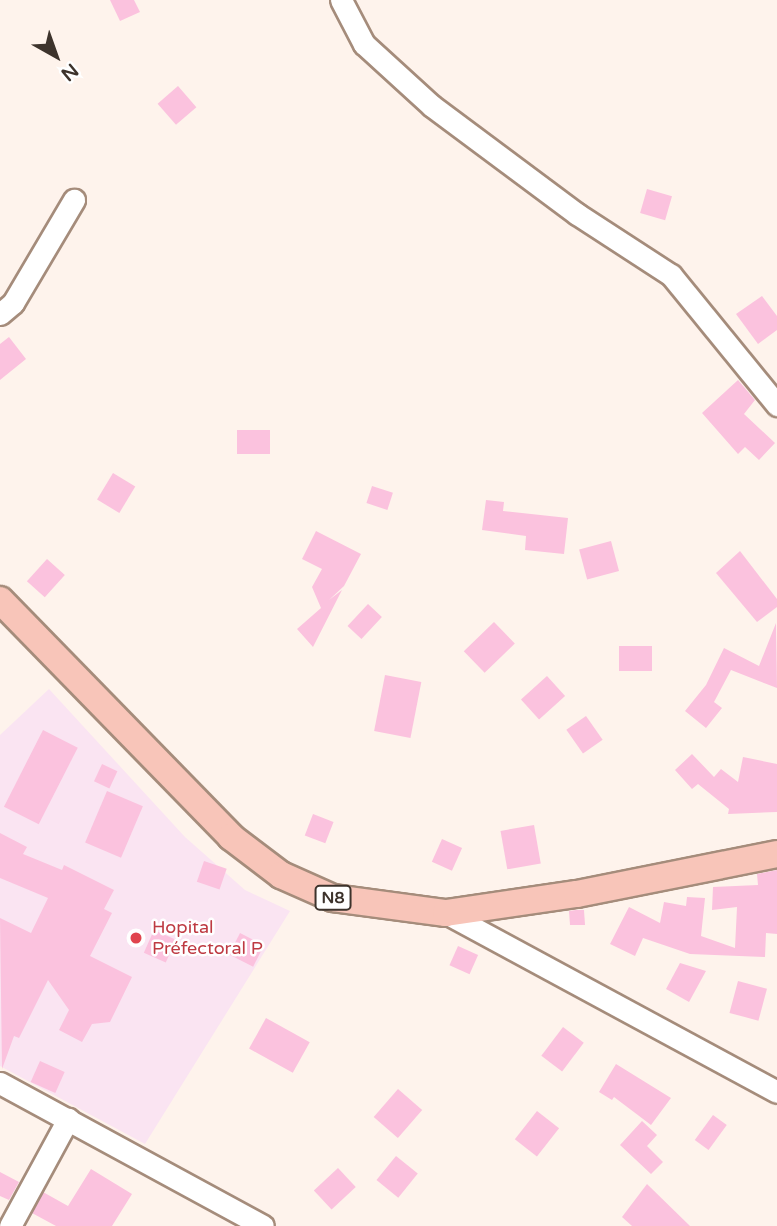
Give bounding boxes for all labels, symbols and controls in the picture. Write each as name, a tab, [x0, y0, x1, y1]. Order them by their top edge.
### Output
north arrow	[21, 21, 91, 91]
text: N	[57, 59, 82, 85]
road number: N8	[314, 885, 352, 910]
place label: Hopital Préfectoral P	[152, 917, 263, 960]
marker: Hopital Préfectoral P	[126, 928, 146, 948]

